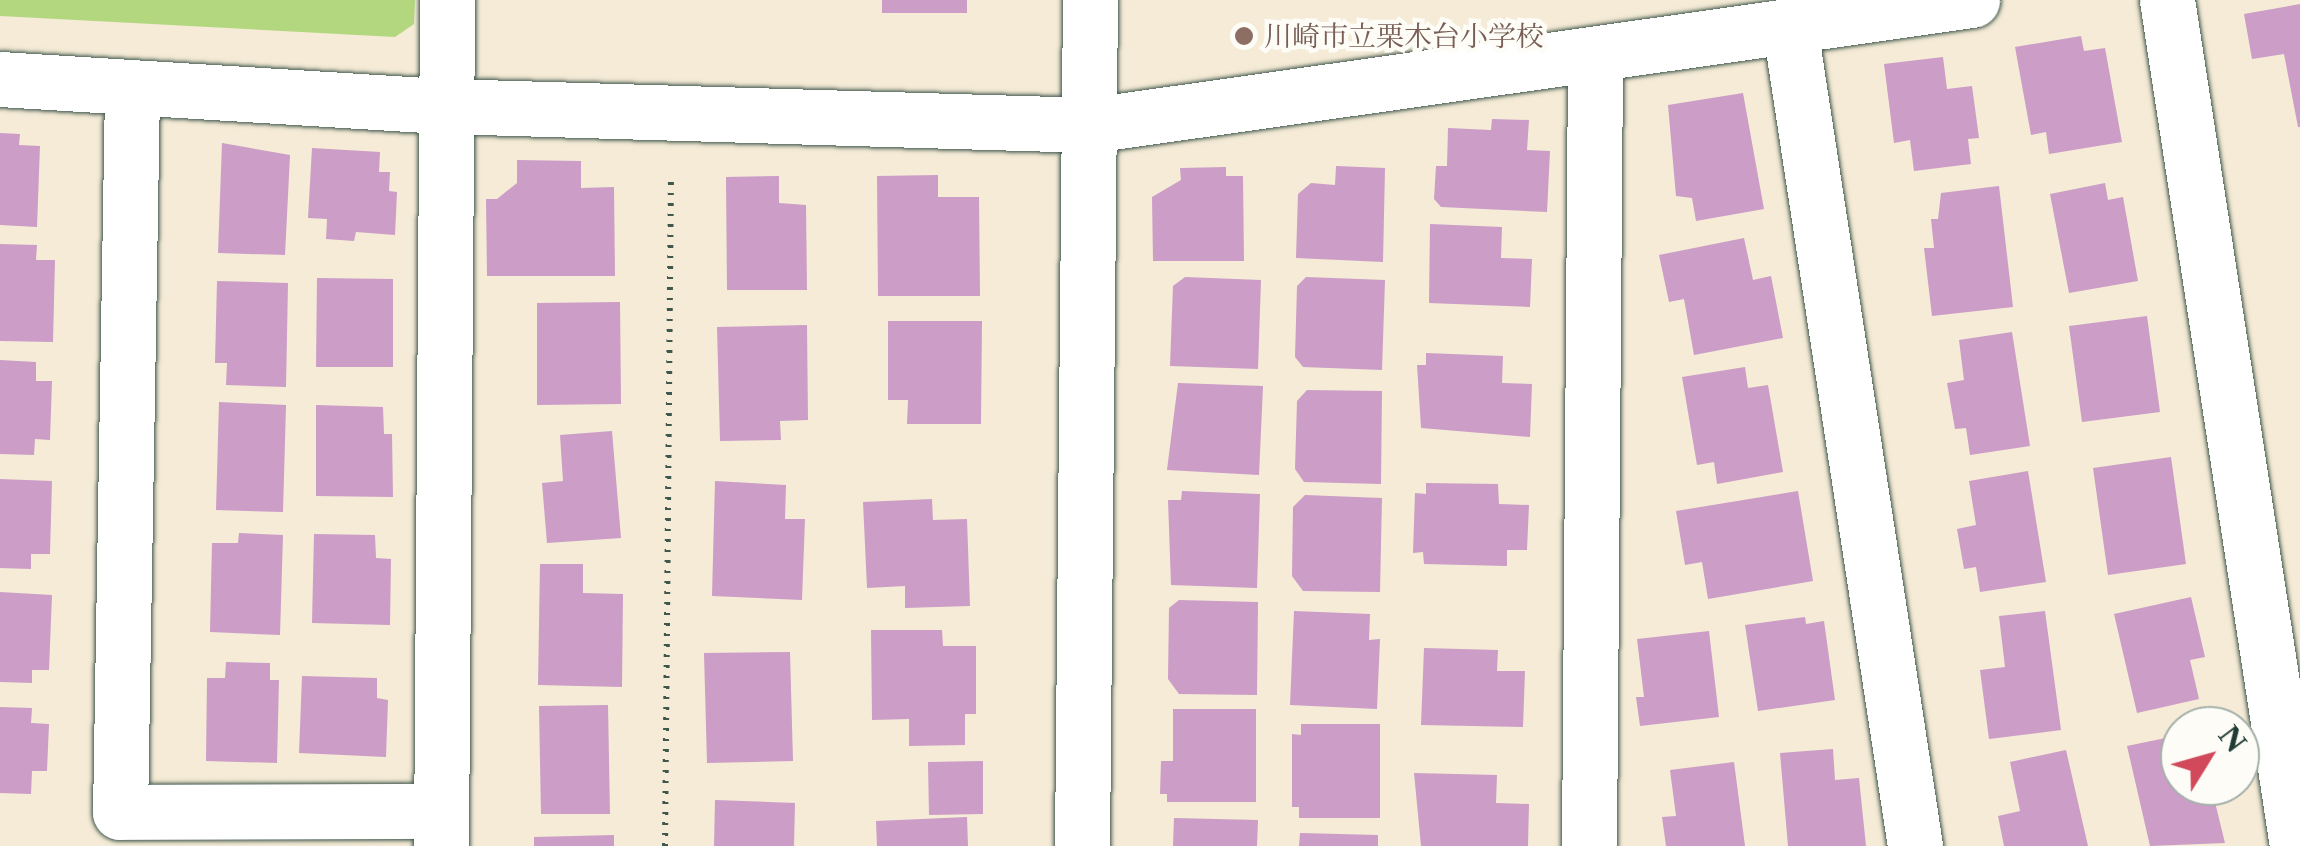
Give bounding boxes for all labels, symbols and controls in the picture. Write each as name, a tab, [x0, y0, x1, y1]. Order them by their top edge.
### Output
place label: 川崎市立栗木台小学校	[1264, 19, 1544, 53]
marker: 川崎市立栗木台小学校	[1233, 25, 1255, 47]
north arrow	[2160, 706, 2260, 806]
text: N	[2211, 719, 2253, 759]

